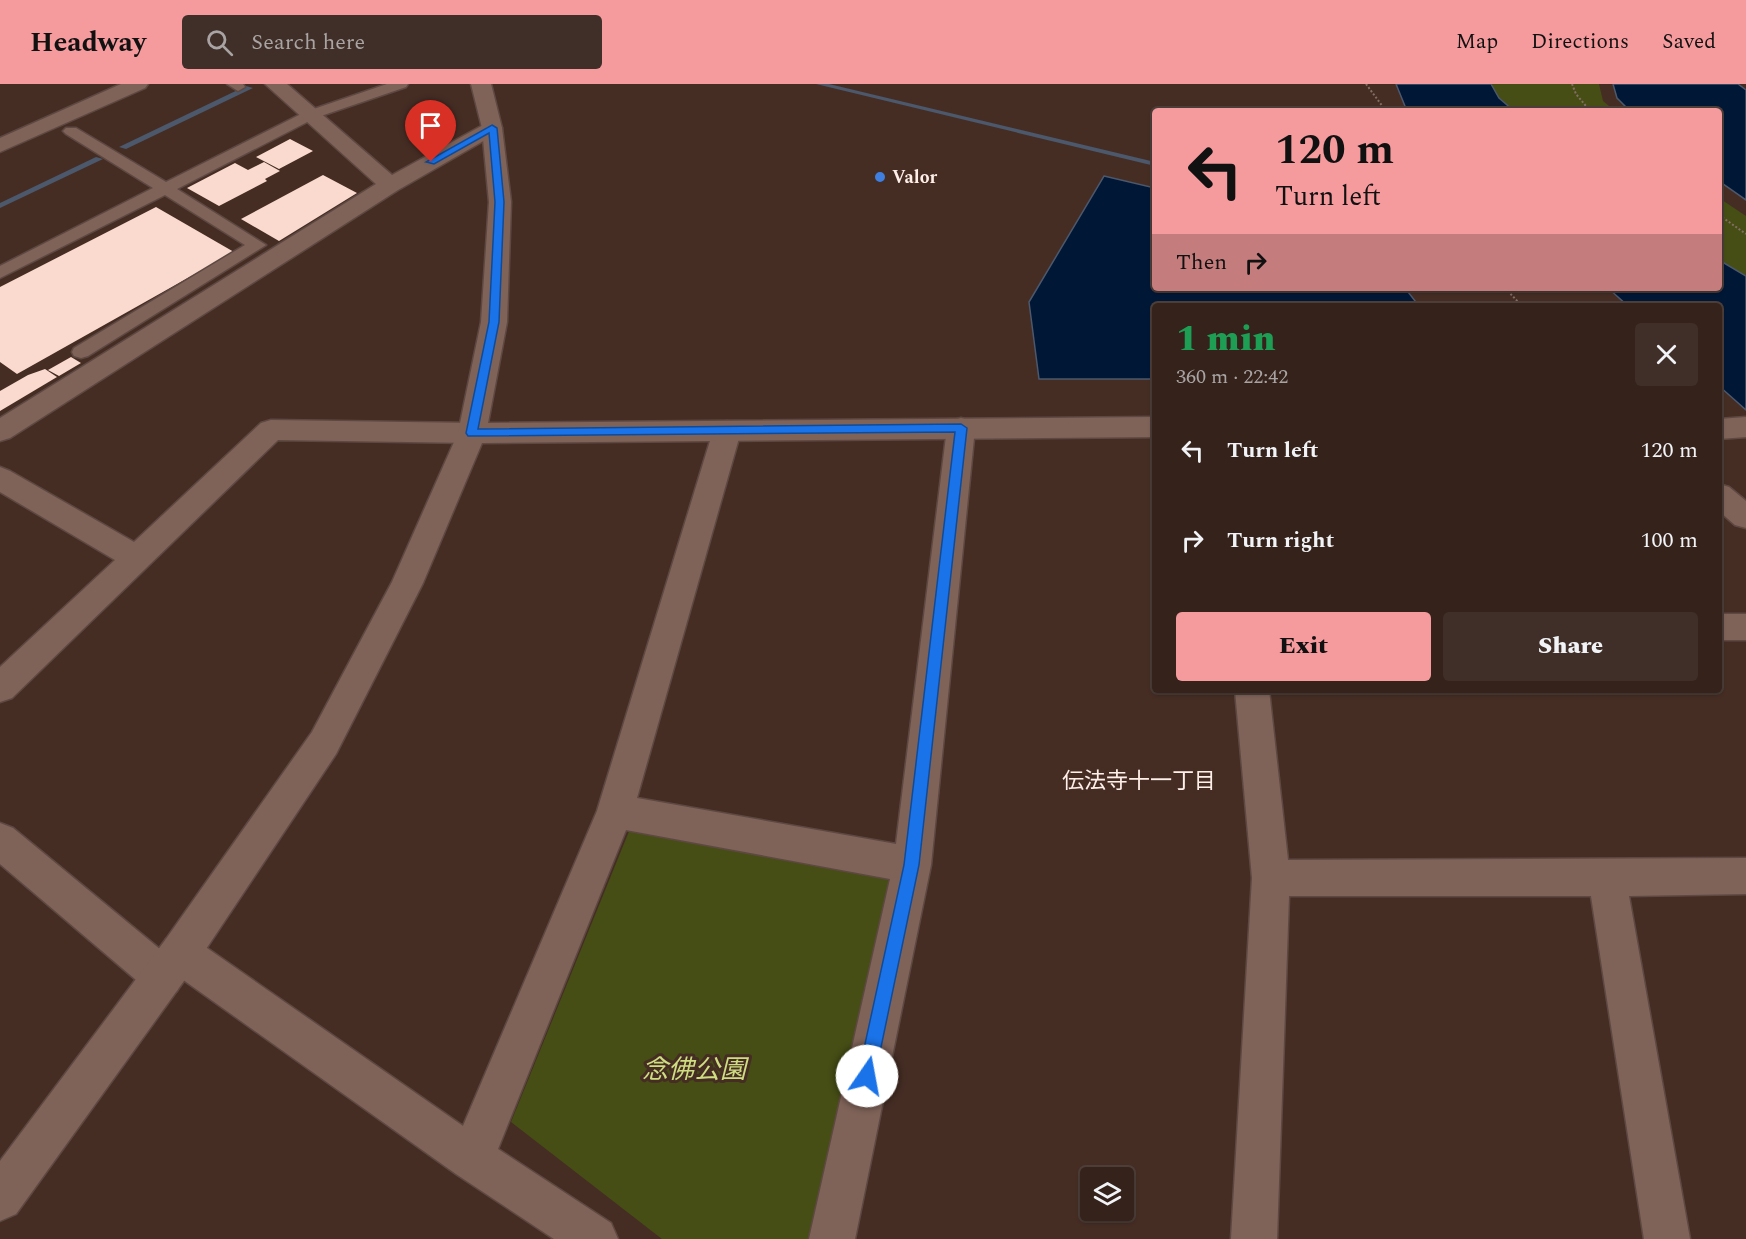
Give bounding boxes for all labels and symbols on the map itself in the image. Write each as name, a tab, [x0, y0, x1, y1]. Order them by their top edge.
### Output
pin	[405, 100, 456, 162]
place label: Valor	[892, 164, 937, 191]
marker: Valor	[873, 170, 887, 184]
district label: 伝法寺十一丁目	[1062, 765, 1216, 798]
position arrow	[835, 1044, 899, 1108]
park label: 念佛公園	[642, 1050, 750, 1090]

